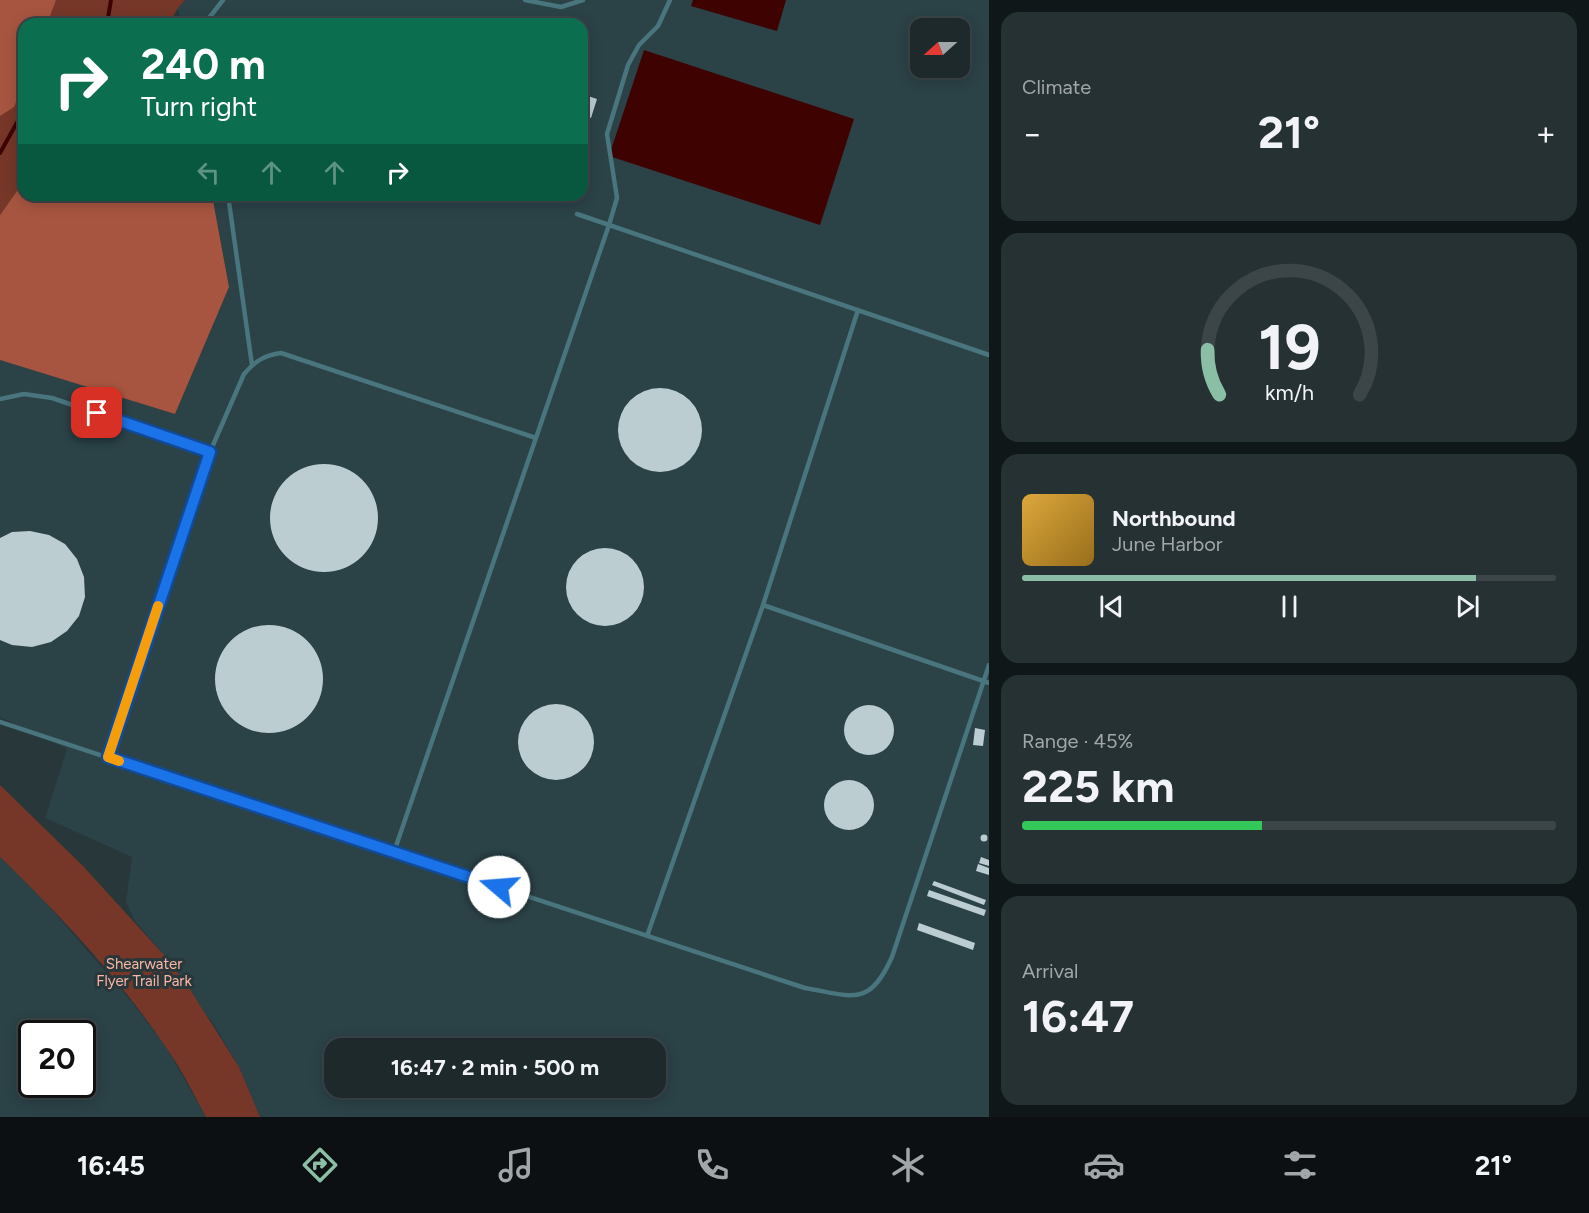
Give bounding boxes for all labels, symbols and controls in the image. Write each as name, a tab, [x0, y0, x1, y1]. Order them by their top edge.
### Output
north arrow	[910, 18, 970, 78]
map controls	[910, 18, 970, 78]
text: 240 m	[141, 39, 266, 90]
icon: right	[42, 42, 120, 120]
text: Climate	[1022, 75, 1091, 99]
text: Turn right	[141, 90, 257, 123]
text: 21°	[1258, 105, 1320, 159]
text: −	[1022, 114, 1043, 153]
text: +	[1535, 114, 1556, 153]
icon: left	[192, 156, 225, 189]
icon: ahead	[255, 156, 288, 189]
icon: ahead	[318, 156, 351, 189]
icon: right	[381, 156, 414, 189]
text: 19	[1258, 310, 1320, 385]
text: km/h	[1265, 380, 1313, 405]
pin	[71, 387, 122, 438]
icon: arrive	[80, 396, 113, 429]
text: Northbound	[1112, 505, 1236, 532]
text: June Harbor	[1112, 532, 1223, 556]
icon: previous	[1095, 590, 1128, 623]
icon: pause	[1273, 590, 1306, 623]
icon: next	[1451, 590, 1484, 623]
text: Range · 45%	[1022, 729, 1133, 753]
text: 225 km	[1022, 759, 1174, 813]
position arrow	[467, 855, 531, 919]
park label: Shearwater Flyer Trail Park	[96, 955, 192, 990]
text: Arrival	[1022, 959, 1078, 983]
text: 16:47	[1022, 989, 1134, 1043]
speed limit sign: 20	[18, 1020, 96, 1098]
text: 16:47 · 2 min · 500 m	[391, 1054, 599, 1081]
icon: directions	[299, 1144, 341, 1186]
icon: music	[495, 1144, 537, 1186]
icon: phone	[691, 1144, 733, 1186]
icon: climate	[887, 1144, 929, 1186]
icon: car	[1083, 1144, 1125, 1186]
icon: filters	[1279, 1144, 1321, 1186]
text: 16:45	[77, 1149, 145, 1182]
text: 21°	[1475, 1149, 1512, 1182]

